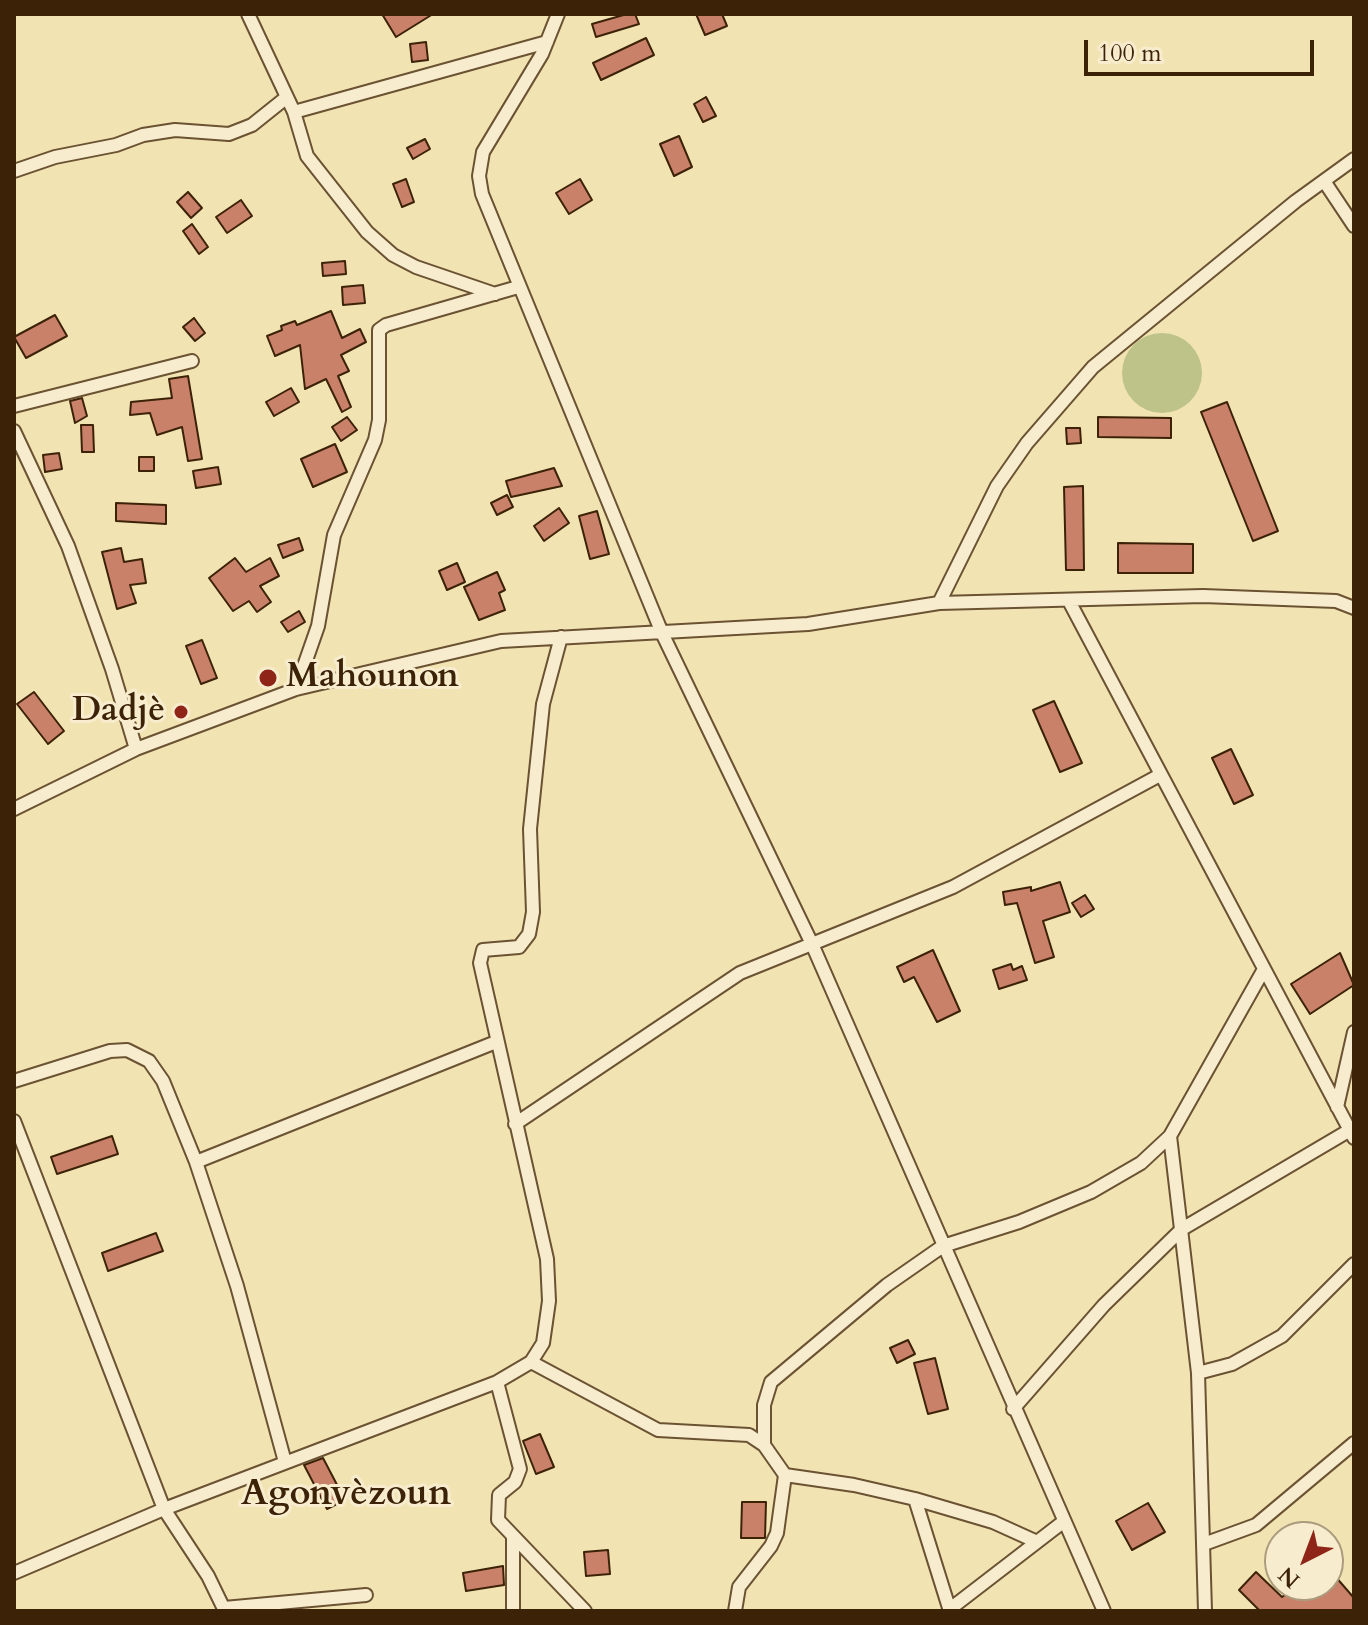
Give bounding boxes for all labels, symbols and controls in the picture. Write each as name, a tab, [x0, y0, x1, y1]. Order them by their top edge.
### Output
scale bar	[1088, 24, 1318, 74]
text: 100 m	[1098, 37, 1162, 70]
place label: Mahounon	[286, 658, 459, 698]
marker: Mahounon	[257, 667, 279, 689]
place label: Dadjè	[72, 692, 165, 732]
marker: Dadjè	[172, 703, 190, 721]
district label: Agonvèzoun	[241, 1474, 451, 1518]
north arrow	[1264, 1521, 1344, 1601]
text: N	[1272, 1560, 1306, 1595]

